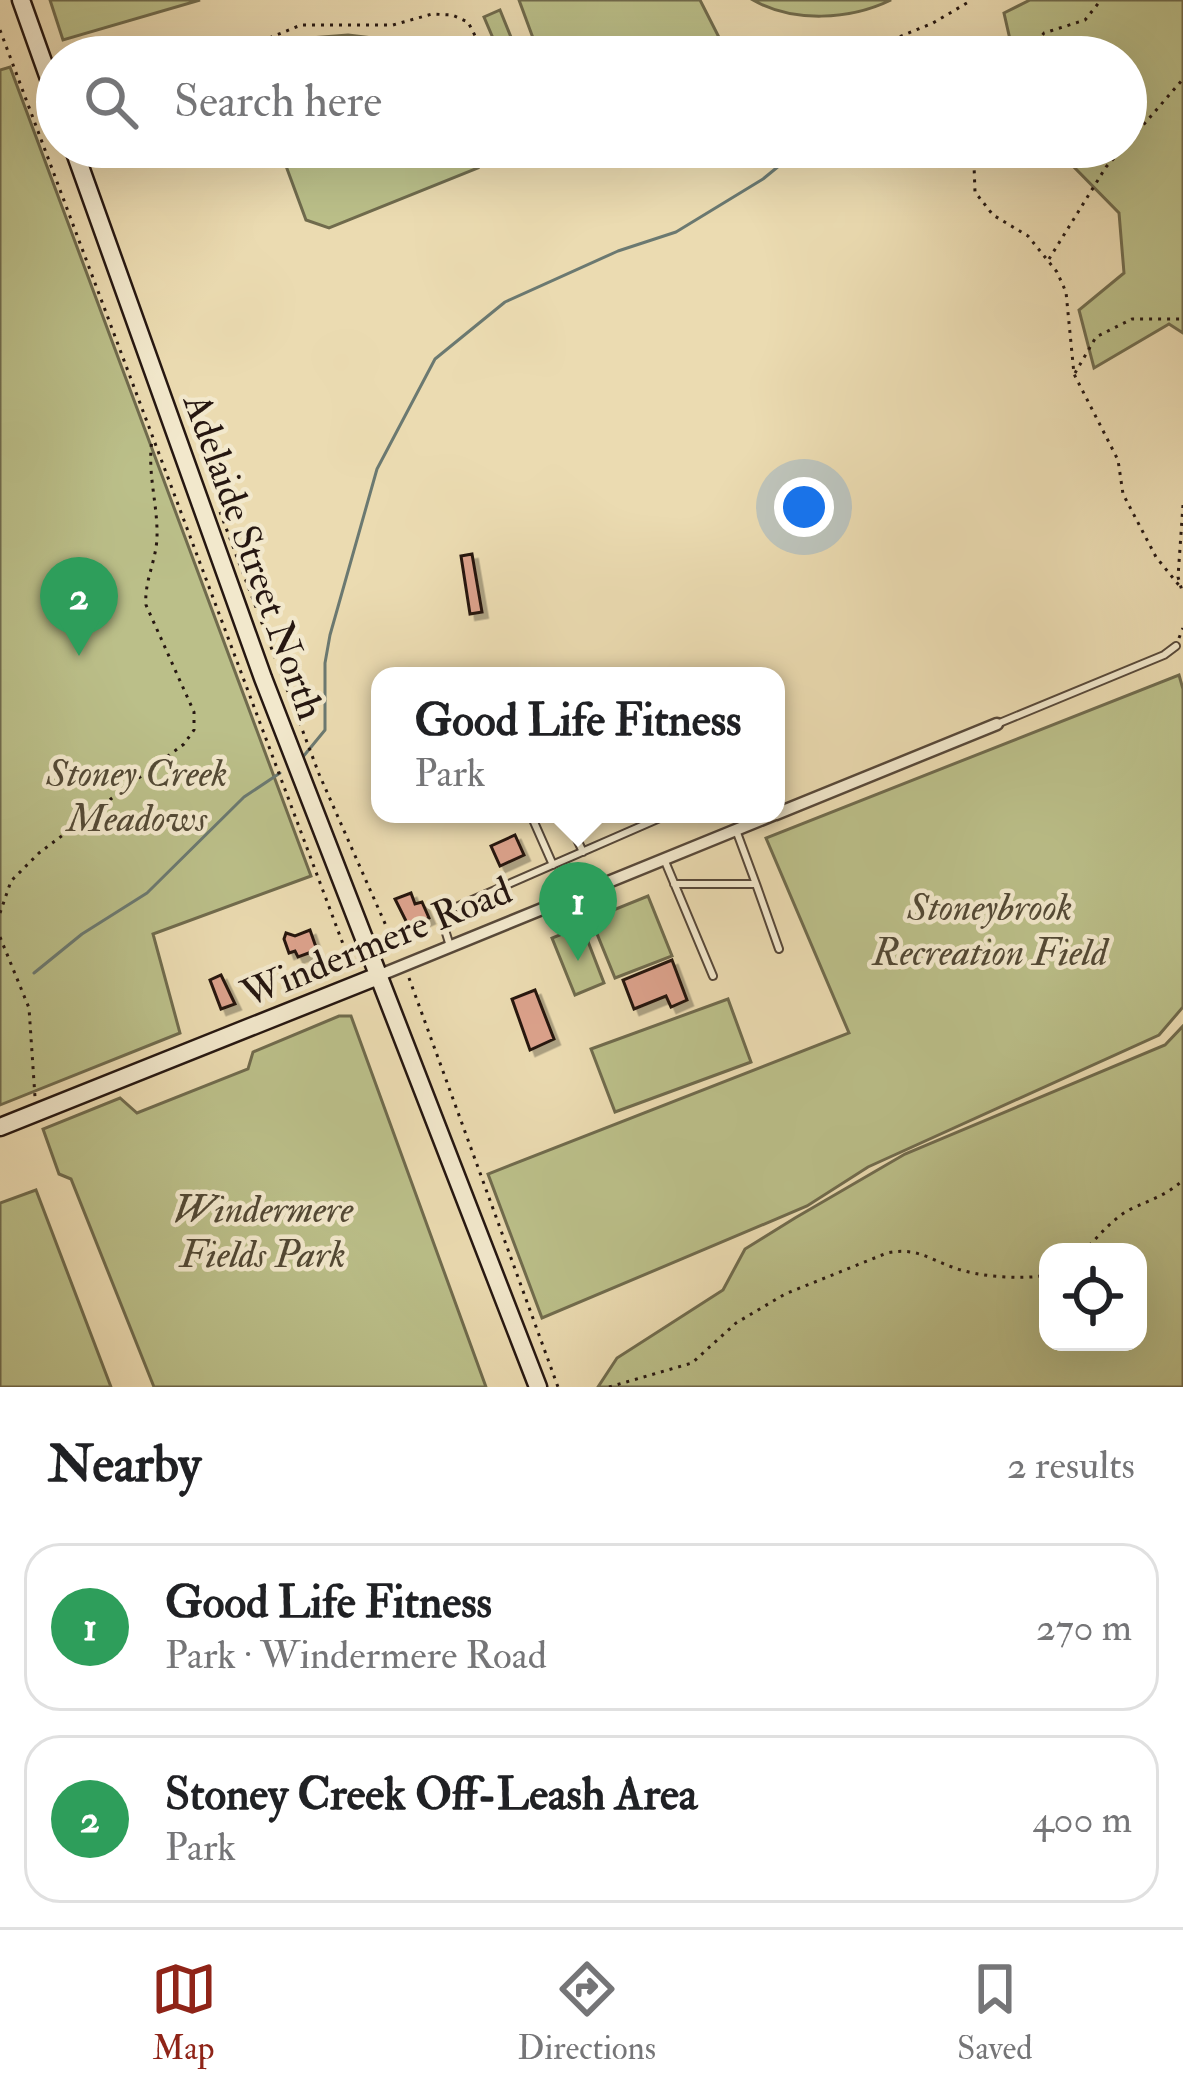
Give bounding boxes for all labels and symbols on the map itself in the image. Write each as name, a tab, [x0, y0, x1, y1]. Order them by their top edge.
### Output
street label: Adelaide Street North	[172, 386, 335, 726]
your location	[774, 477, 834, 537]
pin: 2	[40, 557, 118, 656]
park label: Stoney Creek Meadows	[45, 749, 228, 843]
pin: 1	[539, 862, 617, 961]
street label: Windermere Road	[233, 866, 519, 1019]
park label: Stoneybrook Recreation Field	[871, 883, 1110, 977]
park label: Windermere Fields Park	[173, 1185, 354, 1279]

